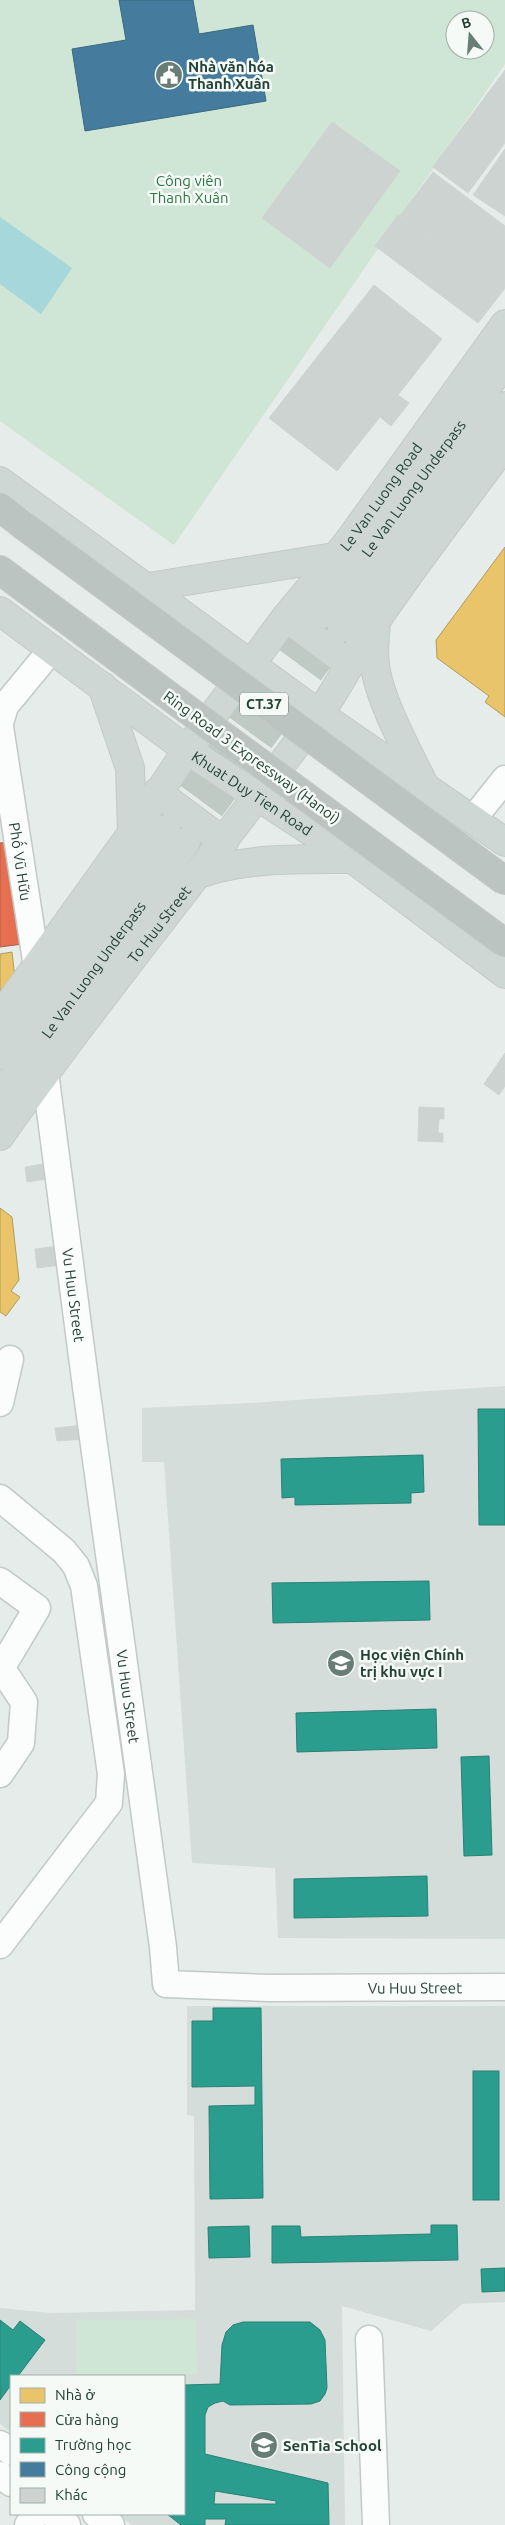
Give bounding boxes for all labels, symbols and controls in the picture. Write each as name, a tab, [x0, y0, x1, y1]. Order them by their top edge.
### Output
north arrow	[445, 10, 495, 60]
text: B	[459, 14, 473, 32]
place label: Nhà văn hóa Thanh Xuân	[188, 58, 274, 92]
public building icon: Nhà văn hóa Thanh Xuân	[154, 60, 184, 90]
park label: Công viên Thanh Xuân	[149, 172, 229, 206]
street label: Le Van Luong Underpass	[357, 416, 469, 560]
street label: Le Van Luong Road	[336, 440, 425, 554]
street label: Ring Road 3 Expressway (Hanoi)	[160, 687, 344, 827]
road number: CT.37	[240, 692, 288, 716]
street label: Khuat Duy Tien Road	[189, 747, 316, 838]
street label: Phố Vũ Hữu	[6, 821, 35, 902]
street label: To Huu Street	[124, 882, 194, 966]
street label: Le Van Luong Underpass	[38, 898, 149, 1041]
street label: Vu Huu Street	[60, 1247, 89, 1343]
place label: Học viện Chính trị khu vực I	[360, 1646, 464, 1680]
school or university icon: Học viện Chính trị khu vực I	[326, 1648, 356, 1678]
street label: Vu Huu Street	[114, 1649, 143, 1744]
street label: Vu Huu Street	[368, 1979, 462, 1996]
legend	[10, 2375, 185, 2515]
text: Nhà ở	[55, 2386, 95, 2403]
text: Cửa hàng	[55, 2411, 119, 2428]
school or university icon: SenTia School	[249, 2430, 279, 2460]
text: Trường học	[55, 2436, 131, 2453]
place label: SenTia School	[283, 2437, 382, 2454]
text: Công cộng	[55, 2461, 126, 2478]
text: Khác	[55, 2486, 87, 2503]

